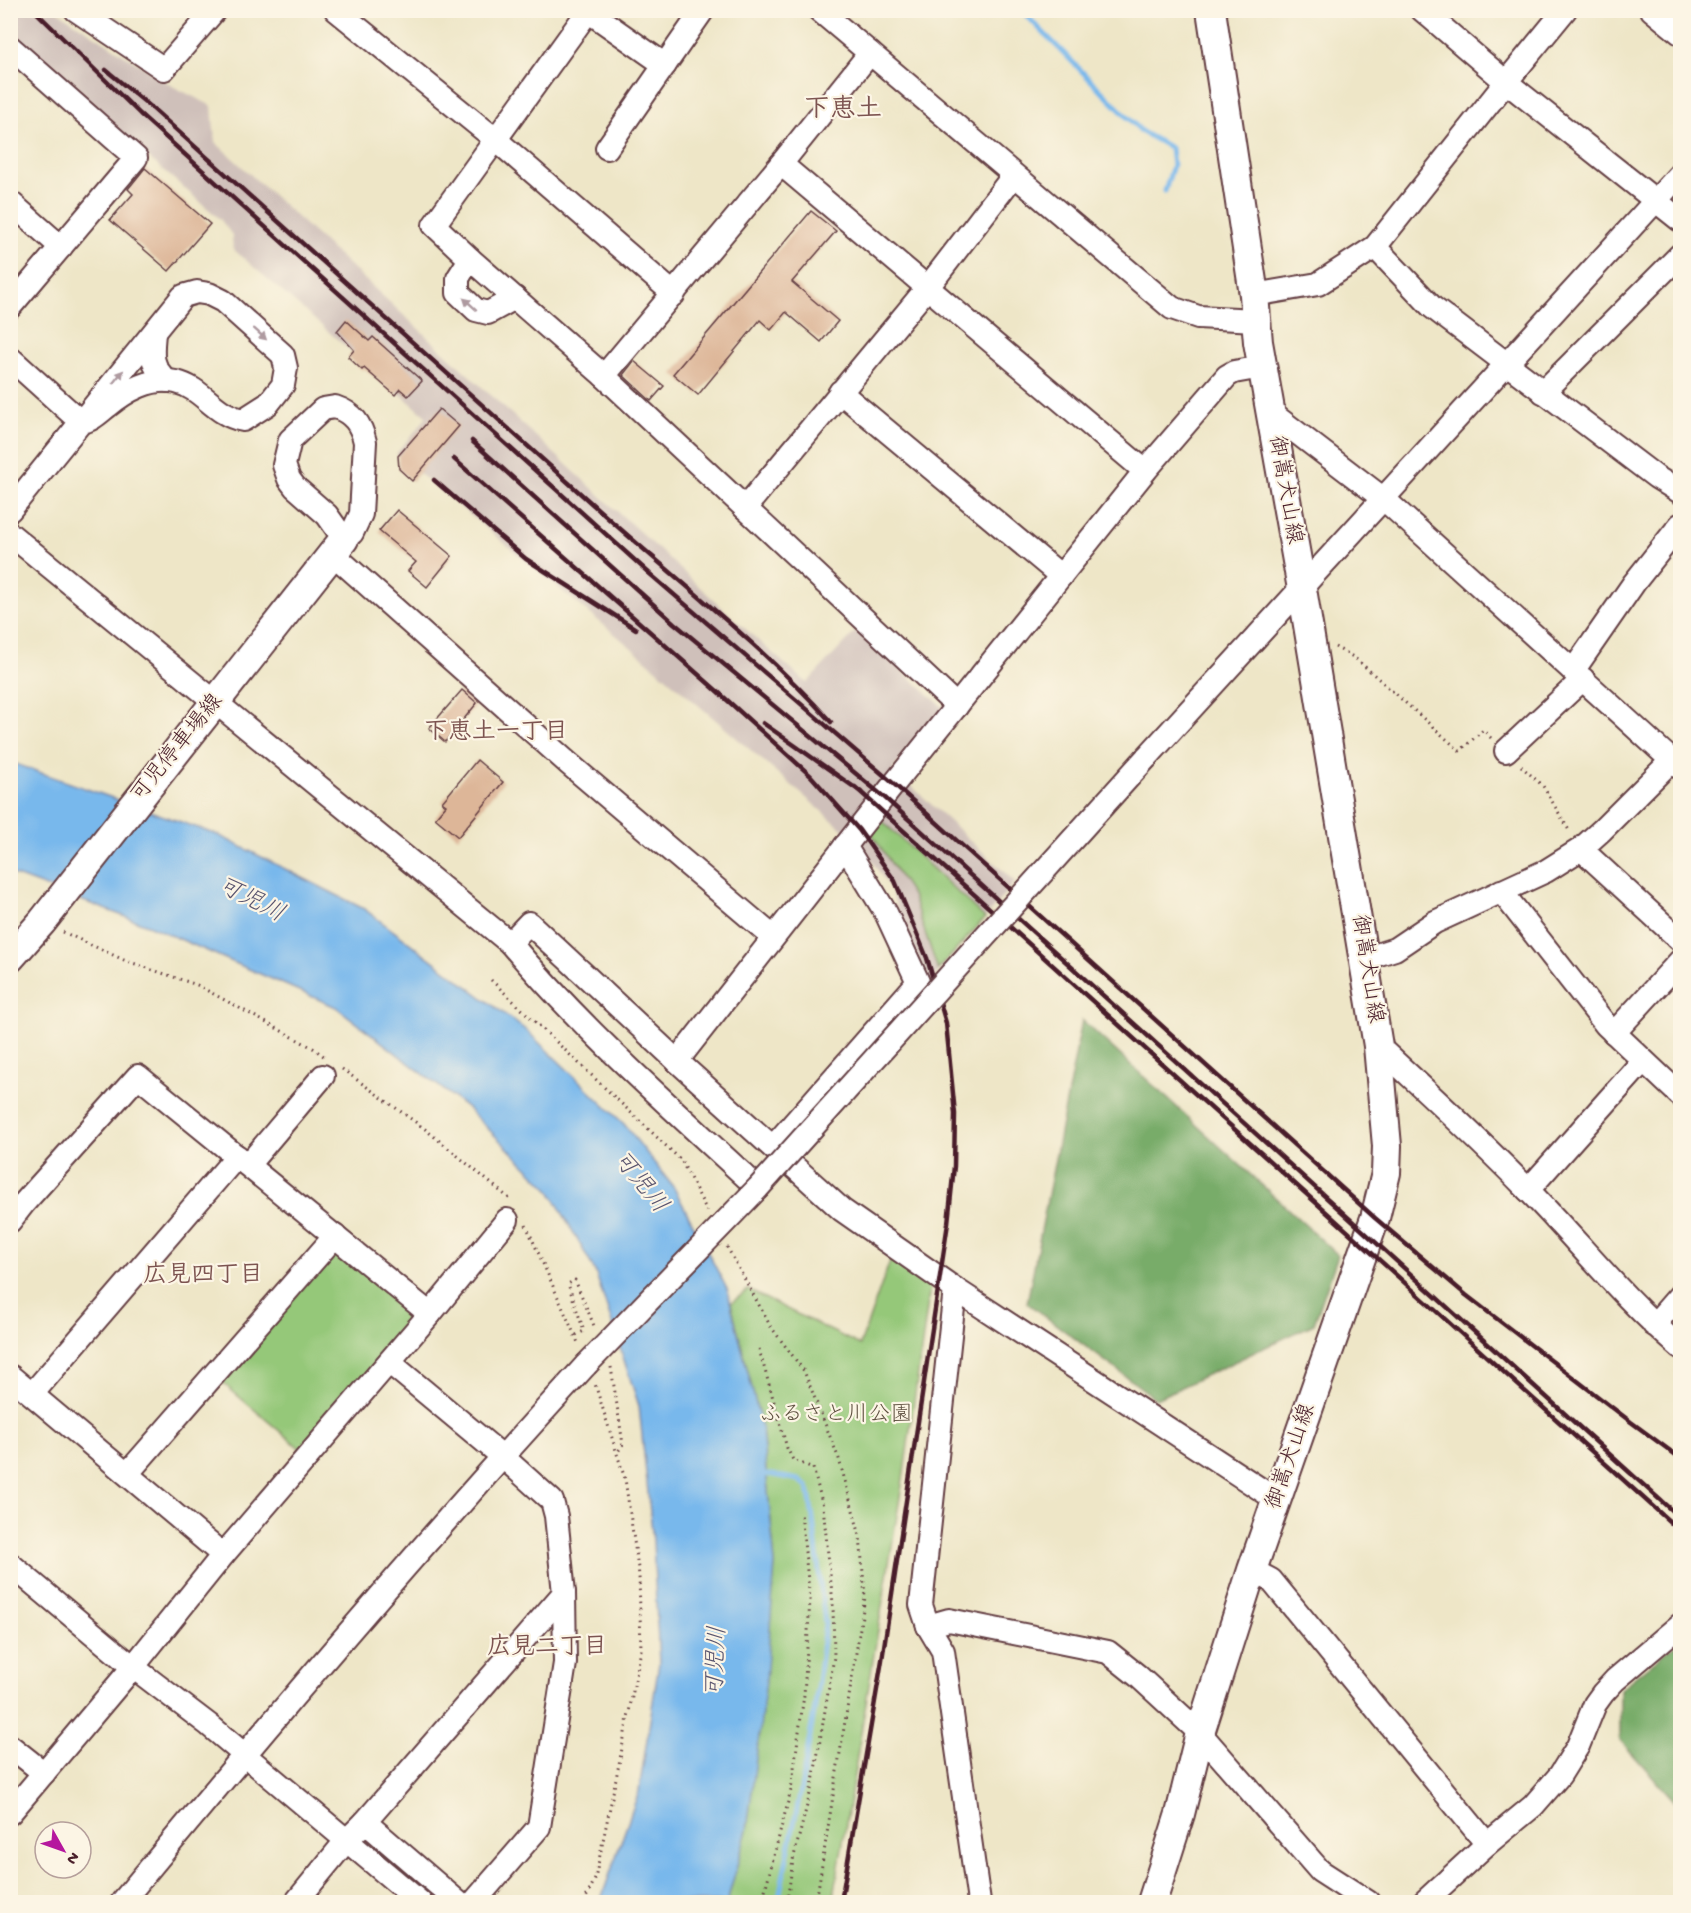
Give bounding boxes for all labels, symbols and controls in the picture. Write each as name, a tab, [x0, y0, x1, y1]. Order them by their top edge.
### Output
district label: 下恵土	[804, 94, 882, 127]
one-way arrow	[463, 298, 478, 311]
one-way arrow	[252, 327, 267, 341]
one-way arrow	[111, 369, 124, 384]
street label: 御嵩犬山線	[1262, 433, 1308, 546]
street label: 可児停車場線	[125, 688, 230, 808]
district label: 下恵土一丁目	[424, 718, 568, 748]
water label: 可児川	[211, 872, 289, 930]
street label: 御嵩犬山線	[1345, 912, 1389, 1025]
water label: 可児川	[605, 1146, 673, 1220]
district label: 広見四丁目	[143, 1261, 263, 1291]
street label: 御嵩犬山線	[1260, 1400, 1322, 1513]
park label: ふるさと川公園	[759, 1403, 913, 1429]
water label: 可児川	[702, 1625, 734, 1699]
district label: 広見二丁目	[487, 1633, 607, 1663]
north arrow	[33, 1820, 93, 1880]
text: N	[61, 1847, 82, 1868]

